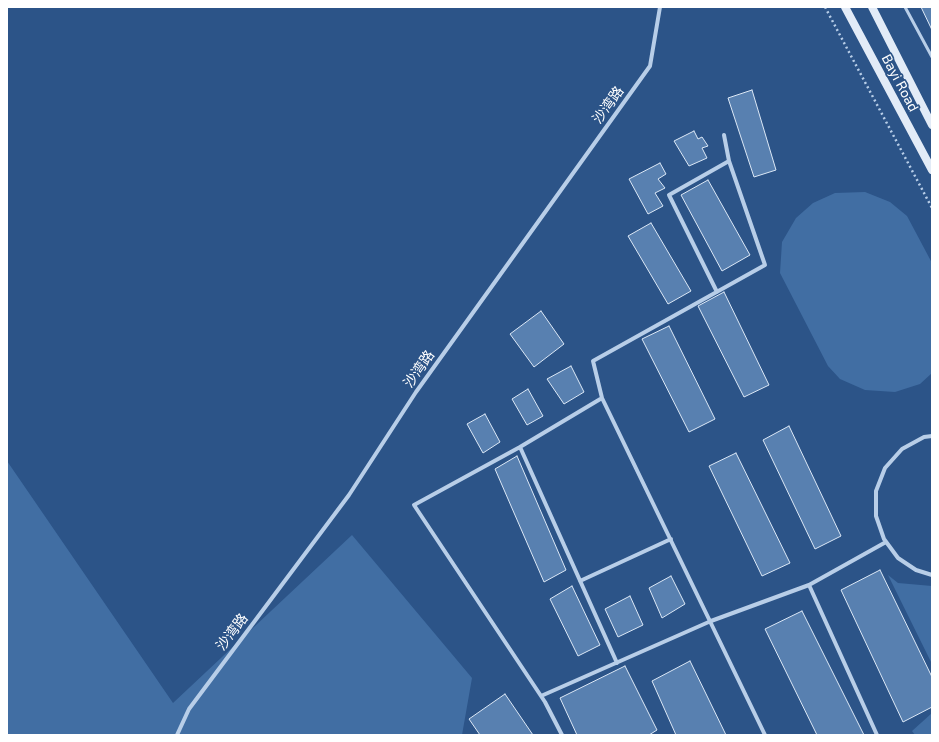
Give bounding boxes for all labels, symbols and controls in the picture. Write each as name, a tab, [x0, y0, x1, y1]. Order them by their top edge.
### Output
street label: Bayi Road	[878, 51, 922, 115]
street label: 沙湾路	[589, 83, 627, 127]
street label: 沙湾路	[400, 347, 438, 391]
street label: 沙湾路	[213, 610, 251, 654]

